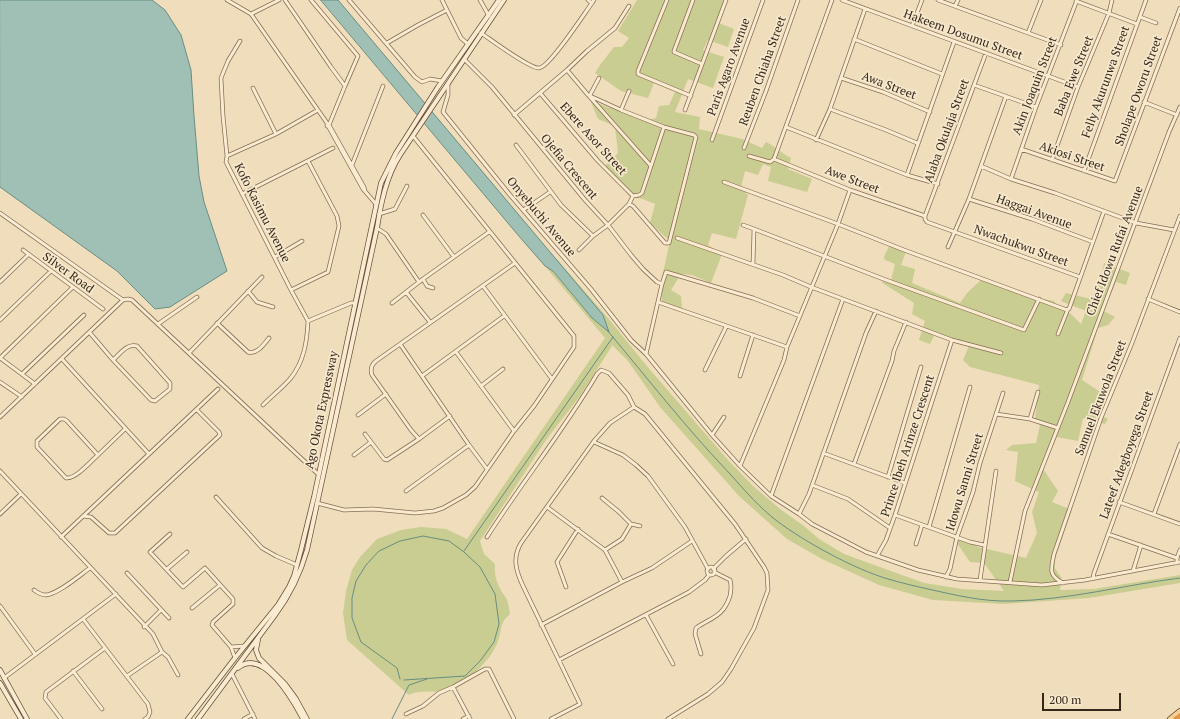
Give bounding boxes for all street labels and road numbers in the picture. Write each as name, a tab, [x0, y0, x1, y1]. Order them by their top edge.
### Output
street label: Hakeem Dosumu Street	[902, 7, 1024, 63]
street label: Reuben Chiaha Street	[736, 14, 790, 128]
street label: Paris Agaro Avenue	[705, 16, 753, 118]
street label: Felly Akurunwa Street	[1079, 24, 1133, 140]
street label: Baba Ewe Street	[1051, 34, 1097, 118]
street label: Sholape Oworu Street	[1112, 34, 1166, 148]
street label: Akin Joaquin Street	[1010, 35, 1060, 137]
street label: Awa Street	[860, 69, 918, 103]
street label: Alaba Okulaja Street	[922, 77, 972, 185]
street label: Ebere Asor Street	[557, 100, 629, 178]
street label: Ojefia Crescent	[537, 131, 601, 203]
street label: Akiosi Street	[1037, 139, 1107, 175]
street label: Kofo Kasimu Avenue	[231, 161, 293, 265]
street label: Awe Street	[823, 163, 881, 197]
street label: Onyebuchi Avenue	[503, 174, 579, 260]
street label: Chief Idowu Rufai Avenue	[1084, 184, 1146, 318]
street label: Haggai Avenue	[994, 192, 1074, 232]
street label: Nwachukwu Street	[972, 222, 1070, 270]
street label: Silver Road	[40, 250, 96, 296]
street label: Samuel Ekuwola Street	[1072, 338, 1130, 458]
street label: Ago Okota Expressway	[302, 350, 342, 470]
street label: Prince Ibeh Arinze Crescent	[878, 373, 938, 519]
street label: Lateef Adegboyega Street	[1097, 389, 1157, 521]
street label: Idowu Sanni Street	[943, 432, 987, 532]

